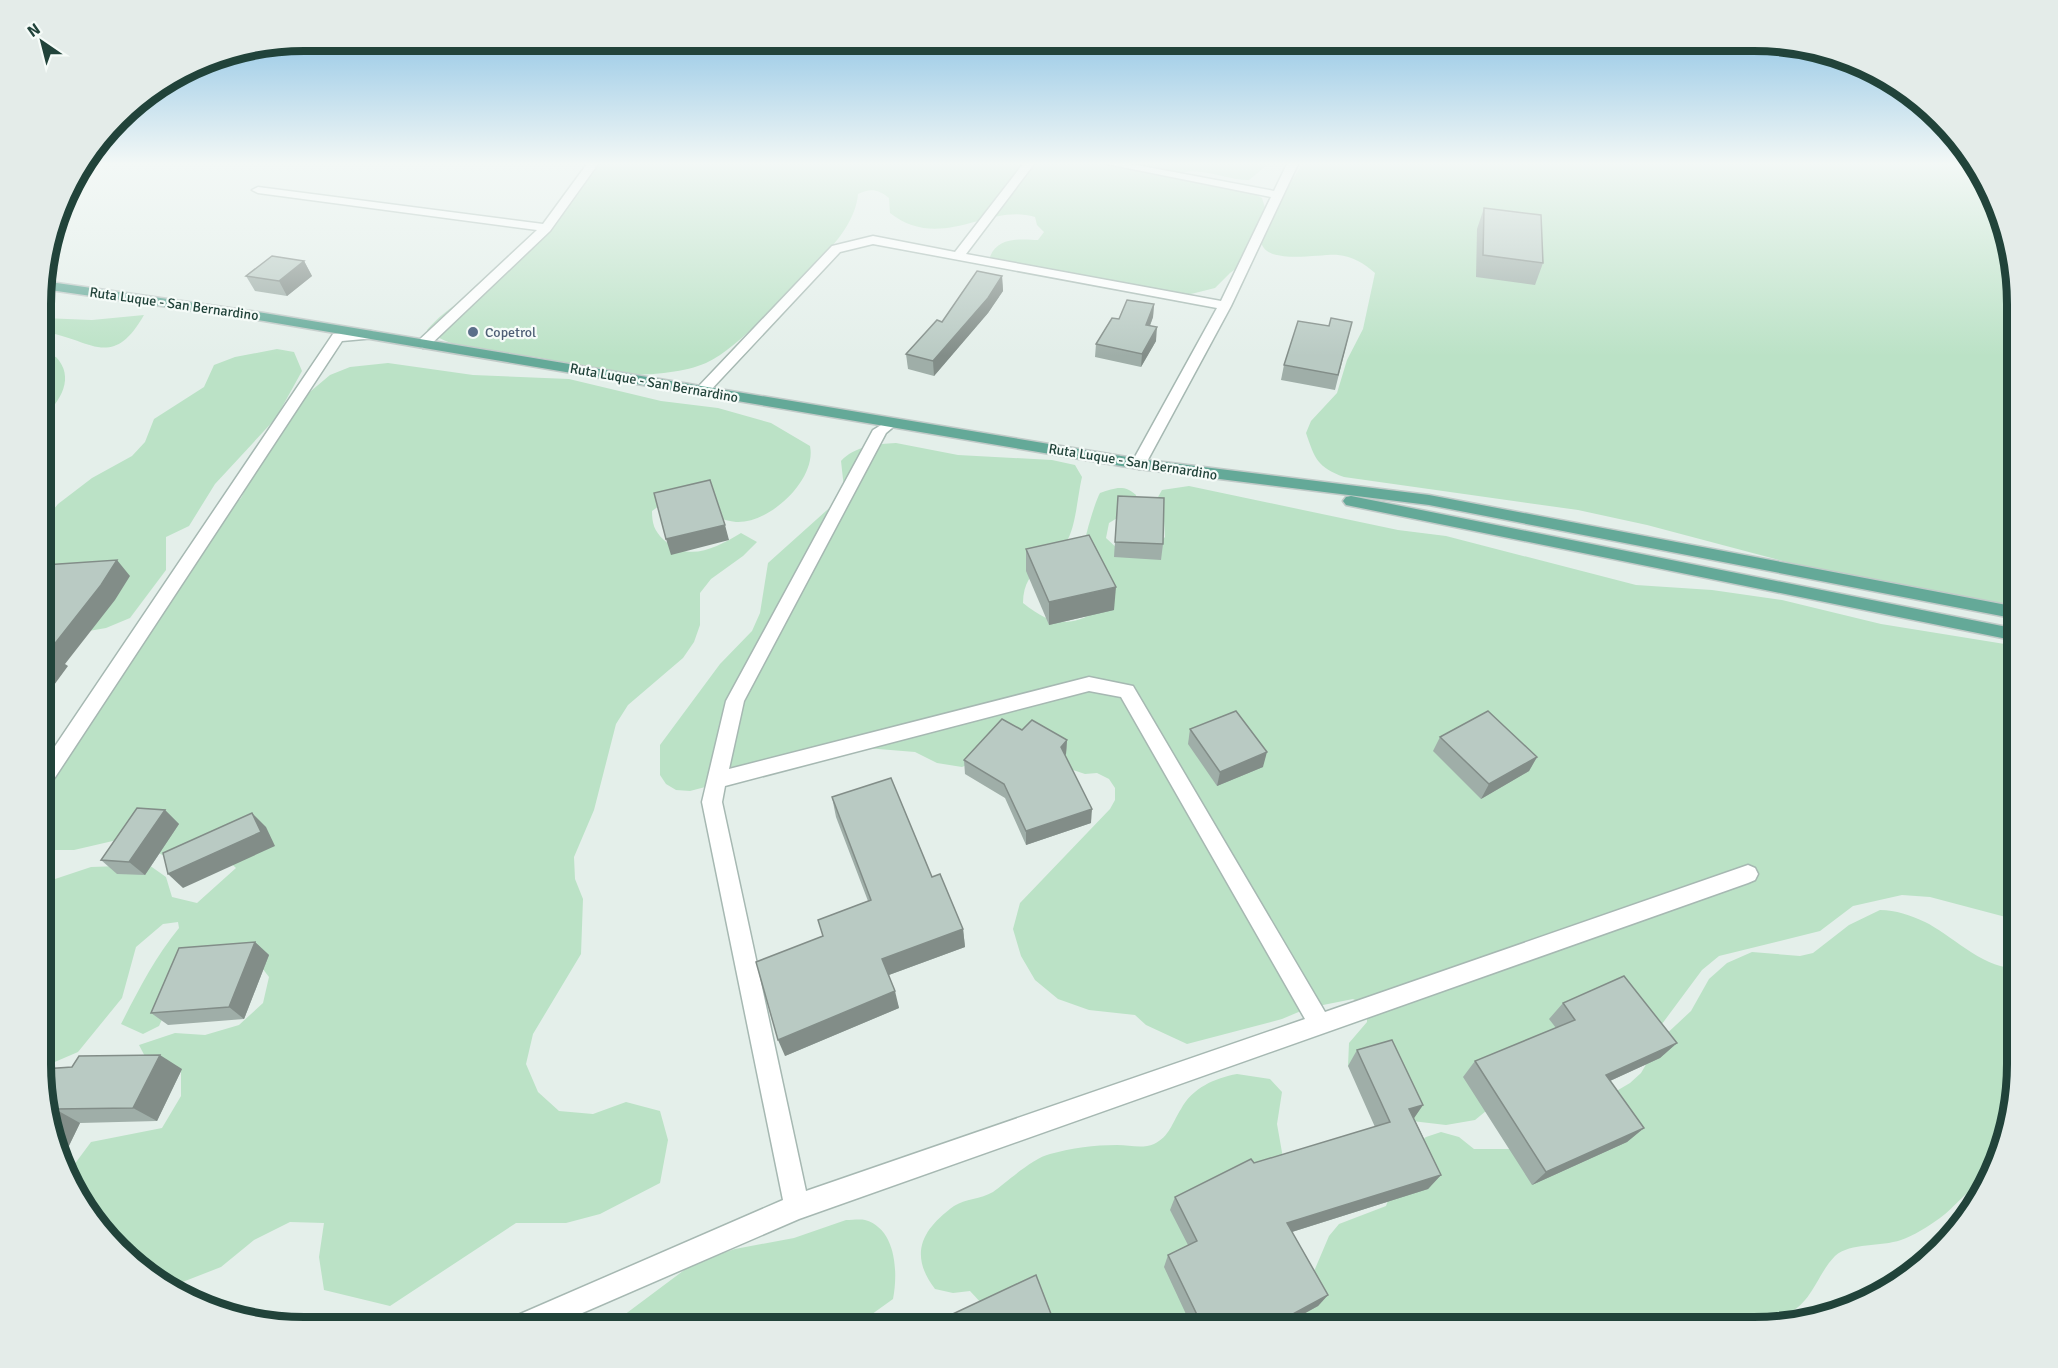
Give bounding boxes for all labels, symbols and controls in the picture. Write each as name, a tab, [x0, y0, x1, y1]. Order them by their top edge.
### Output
north arrow	[12, 12, 72, 72]
text: N	[24, 19, 44, 42]
street label: Ruta Luque - San Bernardino	[88, 284, 260, 324]
place label: Copetrol	[485, 324, 536, 341]
marker: Copetrol	[466, 325, 480, 339]
street label: Ruta Luque - San Bernardino	[569, 360, 739, 406]
street label: Ruta Luque - San Bernardino	[1047, 440, 1219, 484]

